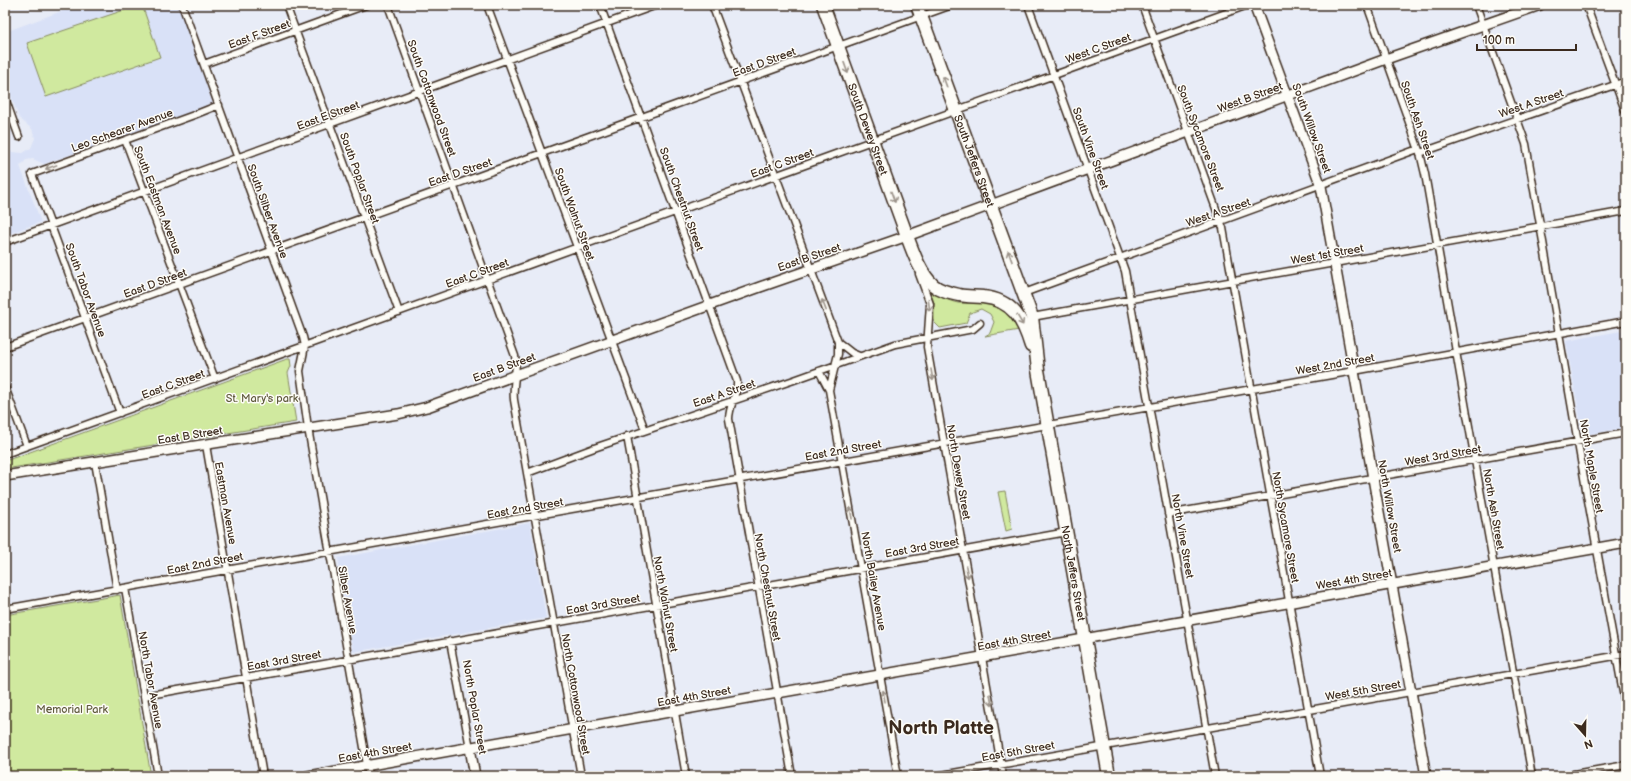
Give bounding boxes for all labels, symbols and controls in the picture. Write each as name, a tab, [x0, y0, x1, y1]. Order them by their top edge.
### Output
street label: East F Street	[227, 17, 292, 52]
scale bar	[1477, 26, 1576, 52]
street label: West C Street	[1064, 30, 1133, 66]
text: 100 m	[1483, 33, 1515, 48]
street label: South Cottonwood Street	[404, 38, 459, 159]
street label: East D Street	[731, 45, 798, 80]
one-way arrow	[843, 61, 850, 74]
one-way arrow	[941, 76, 949, 88]
street label: West B Street	[1216, 79, 1285, 115]
street label: South Ash Street	[1398, 79, 1437, 162]
street label: South Dewey Street	[845, 82, 891, 178]
street label: South Willow Street	[1289, 82, 1334, 175]
street label: South Sycamore Street	[1174, 83, 1227, 194]
street label: West A Street	[1497, 86, 1566, 121]
street label: East E Street	[295, 98, 362, 133]
street label: Leo Schearer Avenue	[70, 106, 175, 155]
street label: South Vine Street	[1070, 106, 1112, 191]
street label: South Jeffers Street	[951, 113, 997, 209]
street label: South Poplar Street	[337, 131, 382, 226]
street label: South Eastman Avenue	[131, 144, 184, 257]
street label: South Chestnut Street	[657, 146, 707, 253]
street label: East C Street	[749, 146, 816, 181]
street label: East D Street	[427, 155, 494, 189]
street label: South Silber Avenue	[244, 162, 291, 261]
one-way arrow	[46, 163, 58, 171]
street label: South Walnut Street	[552, 166, 598, 263]
one-way arrow	[889, 191, 897, 203]
street label: West A Street	[1184, 195, 1253, 230]
street label: East B Street	[776, 240, 843, 274]
street label: South Tabor Avenue	[62, 241, 109, 339]
street label: West 1st Street	[1290, 242, 1365, 267]
one-way arrow	[1006, 250, 1013, 263]
street label: East C Street	[444, 256, 511, 291]
street label: East D Street	[122, 266, 189, 301]
one-way arrow	[925, 299, 933, 312]
one-way arrow	[820, 300, 828, 312]
one-way arrow	[1017, 314, 1025, 326]
street label: East B Street	[471, 350, 538, 385]
street label: West 2nd Street	[1295, 351, 1376, 378]
street label: East C Street	[140, 367, 207, 402]
one-way arrow	[928, 368, 936, 381]
street label: East A Street	[691, 377, 758, 410]
park label: St. Mary's park	[226, 392, 299, 405]
street label: North Maple Street	[1577, 418, 1606, 515]
street label: East B Street	[157, 424, 224, 447]
street label: North Dewey Street	[944, 424, 973, 521]
street label: East 2nd Street	[804, 437, 883, 464]
street label: West 3rd Street	[1404, 442, 1483, 469]
street label: North Willow Street	[1375, 459, 1404, 554]
street label: Eastman Avenue	[212, 461, 239, 546]
street label: North Ash Street	[1480, 468, 1507, 551]
street label: North Sycamore Street	[1269, 470, 1302, 584]
street label: North Vine Street	[1169, 493, 1196, 580]
street label: East 2nd Street	[486, 495, 565, 522]
one-way arrow	[847, 507, 855, 520]
street label: North Jeffers Street	[1058, 524, 1088, 623]
street label: North Bailey Avenue	[858, 531, 889, 632]
street label: North Chestnut Street	[752, 532, 783, 642]
street label: East 3rd Street	[884, 534, 961, 560]
street label: East 2nd Street	[166, 550, 245, 577]
street label: North Walnut Street	[651, 555, 680, 654]
street label: Silber Avenue	[335, 565, 360, 635]
one-way arrow	[964, 565, 972, 578]
street label: West 4th Street	[1315, 566, 1394, 593]
street label: East 3rd Street	[565, 591, 642, 617]
street label: East 4th Street	[976, 628, 1052, 653]
street label: North Tabor Avenue	[136, 630, 166, 730]
street label: North Cottonwood Street	[558, 632, 593, 756]
street label: East 3rd Street	[246, 647, 323, 673]
street label: North Poplar Street	[460, 659, 489, 756]
street label: West 5th Street	[1324, 677, 1402, 704]
street label: East 4th Street	[656, 684, 732, 709]
one-way arrow	[880, 690, 888, 703]
one-way arrow	[987, 693, 995, 706]
park label: Memorial Park	[36, 703, 108, 716]
north arrow	[1565, 715, 1605, 755]
district label: North Platte	[888, 717, 994, 740]
text: N	[1582, 736, 1594, 751]
street label: East 5th Street	[981, 739, 1056, 764]
street label: East 4th Street	[337, 740, 413, 765]

